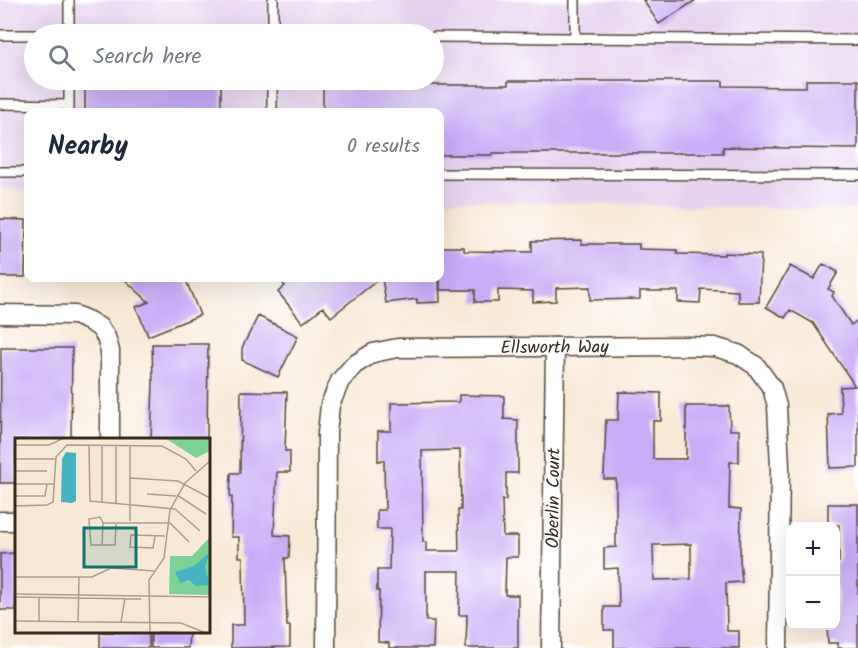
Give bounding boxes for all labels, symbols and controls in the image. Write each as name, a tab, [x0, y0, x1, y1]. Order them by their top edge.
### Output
search box	[24, 24, 444, 90]
text: Search here	[93, 40, 201, 75]
icon: search	[45, 41, 78, 74]
text: Nearby	[48, 126, 128, 168]
text: 0 results	[347, 131, 420, 163]
street label: Ellsworth Way	[500, 334, 609, 363]
inset map	[15, 438, 210, 633]
street label: Oberlin Court	[539, 446, 570, 549]
map controls	[786, 522, 840, 630]
button: +	[786, 522, 840, 576]
button: −	[786, 576, 840, 630]

